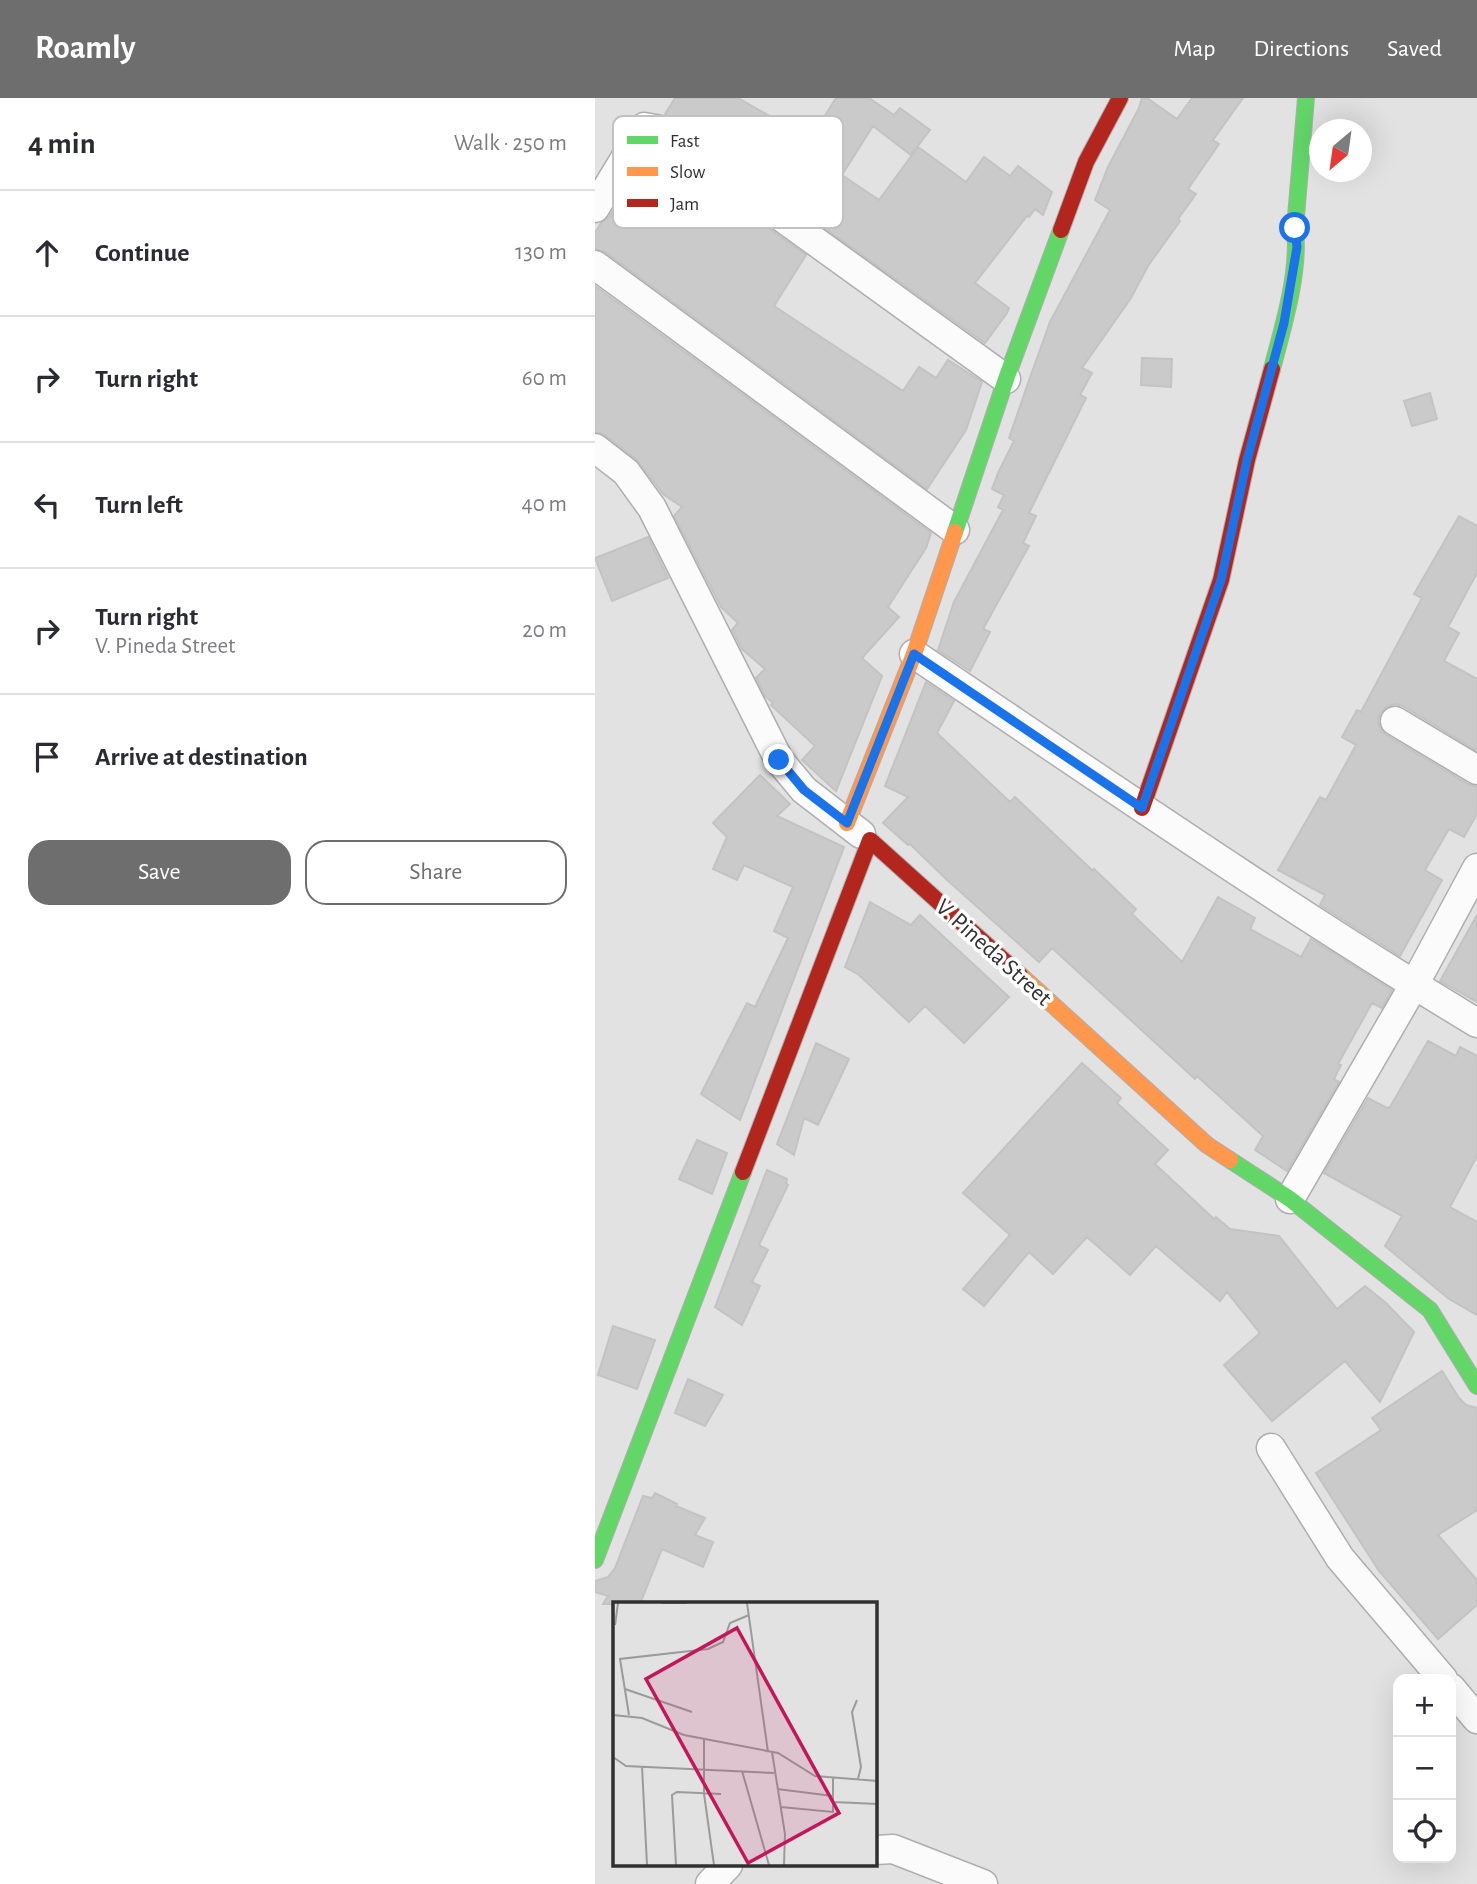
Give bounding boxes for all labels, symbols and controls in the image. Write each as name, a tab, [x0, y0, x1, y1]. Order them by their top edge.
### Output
text: Roamly	[35, 32, 135, 65]
text: Map	[1173, 37, 1215, 61]
text: Directions	[1253, 37, 1349, 61]
text: Saved	[1387, 37, 1442, 61]
legend	[613, 116, 843, 228]
north arrow	[1309, 119, 1372, 182]
text: 4 min	[28, 129, 96, 159]
text: Walk · 250 m	[454, 132, 567, 155]
text: Fast	[670, 132, 700, 151]
text: Slow	[670, 163, 706, 182]
text: Jam	[670, 195, 699, 214]
route start	[1279, 212, 1310, 243]
icon: ahead	[28, 234, 66, 272]
text: Continue	[95, 240, 190, 266]
text: 130 m	[515, 241, 567, 264]
icon: right	[28, 360, 66, 398]
text: Turn right	[95, 366, 198, 392]
text: 60 m	[522, 367, 567, 390]
icon: left	[28, 486, 66, 524]
text: Turn left	[95, 492, 183, 518]
text: 40 m	[522, 493, 567, 516]
text: Turn right	[95, 604, 198, 630]
icon: right	[28, 612, 66, 650]
text: 20 m	[522, 619, 567, 642]
text: V. Pineda Street	[95, 635, 235, 658]
icon: arrive	[28, 738, 66, 776]
text: Arrive at destination	[95, 744, 308, 770]
route end	[763, 744, 794, 775]
button: Save	[28, 840, 291, 905]
button: Share	[305, 840, 567, 905]
street label: V. Pineda Street	[931, 895, 1056, 1011]
inset map	[613, 1602, 877, 1867]
map controls	[1393, 1674, 1456, 1863]
button: +	[1393, 1674, 1456, 1737]
button: −	[1393, 1737, 1456, 1800]
button: locate	[1393, 1800, 1456, 1863]

